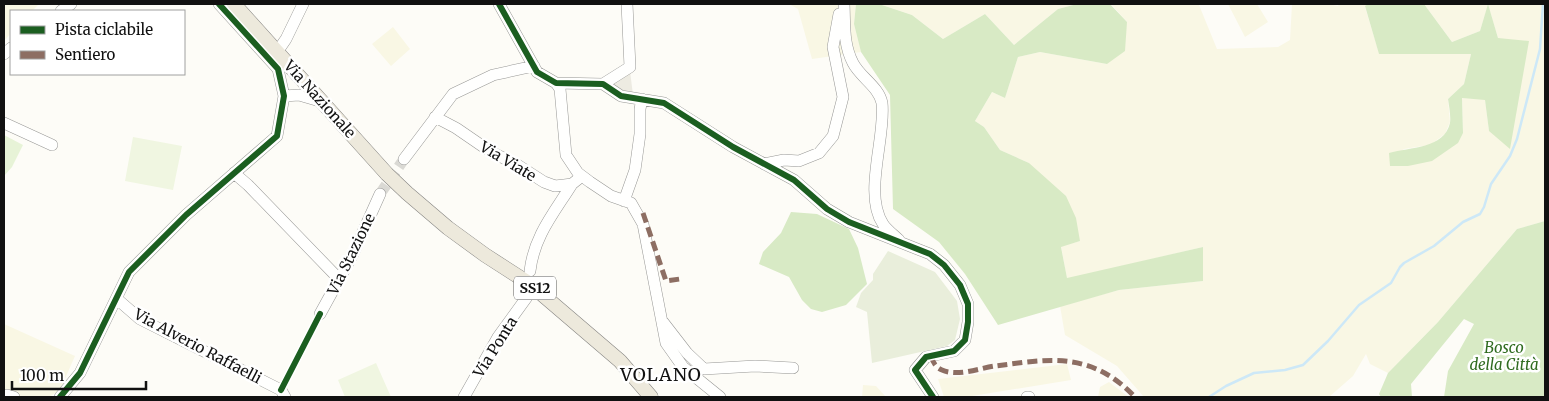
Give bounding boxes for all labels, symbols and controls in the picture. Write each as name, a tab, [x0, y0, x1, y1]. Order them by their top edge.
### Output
legend	[10, 10, 185, 75]
text: Pista ciclabile	[55, 20, 153, 39]
text: Sentiero	[55, 45, 116, 64]
street label: Via Nazionale	[279, 55, 360, 142]
street label: Via Viate	[476, 136, 540, 185]
street label: Via Stazione	[323, 210, 379, 299]
road number: SS12	[514, 276, 556, 300]
street label: Via Alverio Raffaelli	[130, 304, 265, 388]
street label: Via Ponta	[468, 313, 521, 382]
park label: Bosco della Città	[1469, 338, 1539, 374]
scale bar	[12, 358, 146, 390]
district label: VOLANO	[619, 363, 702, 386]
text: 100 m	[20, 366, 64, 385]

